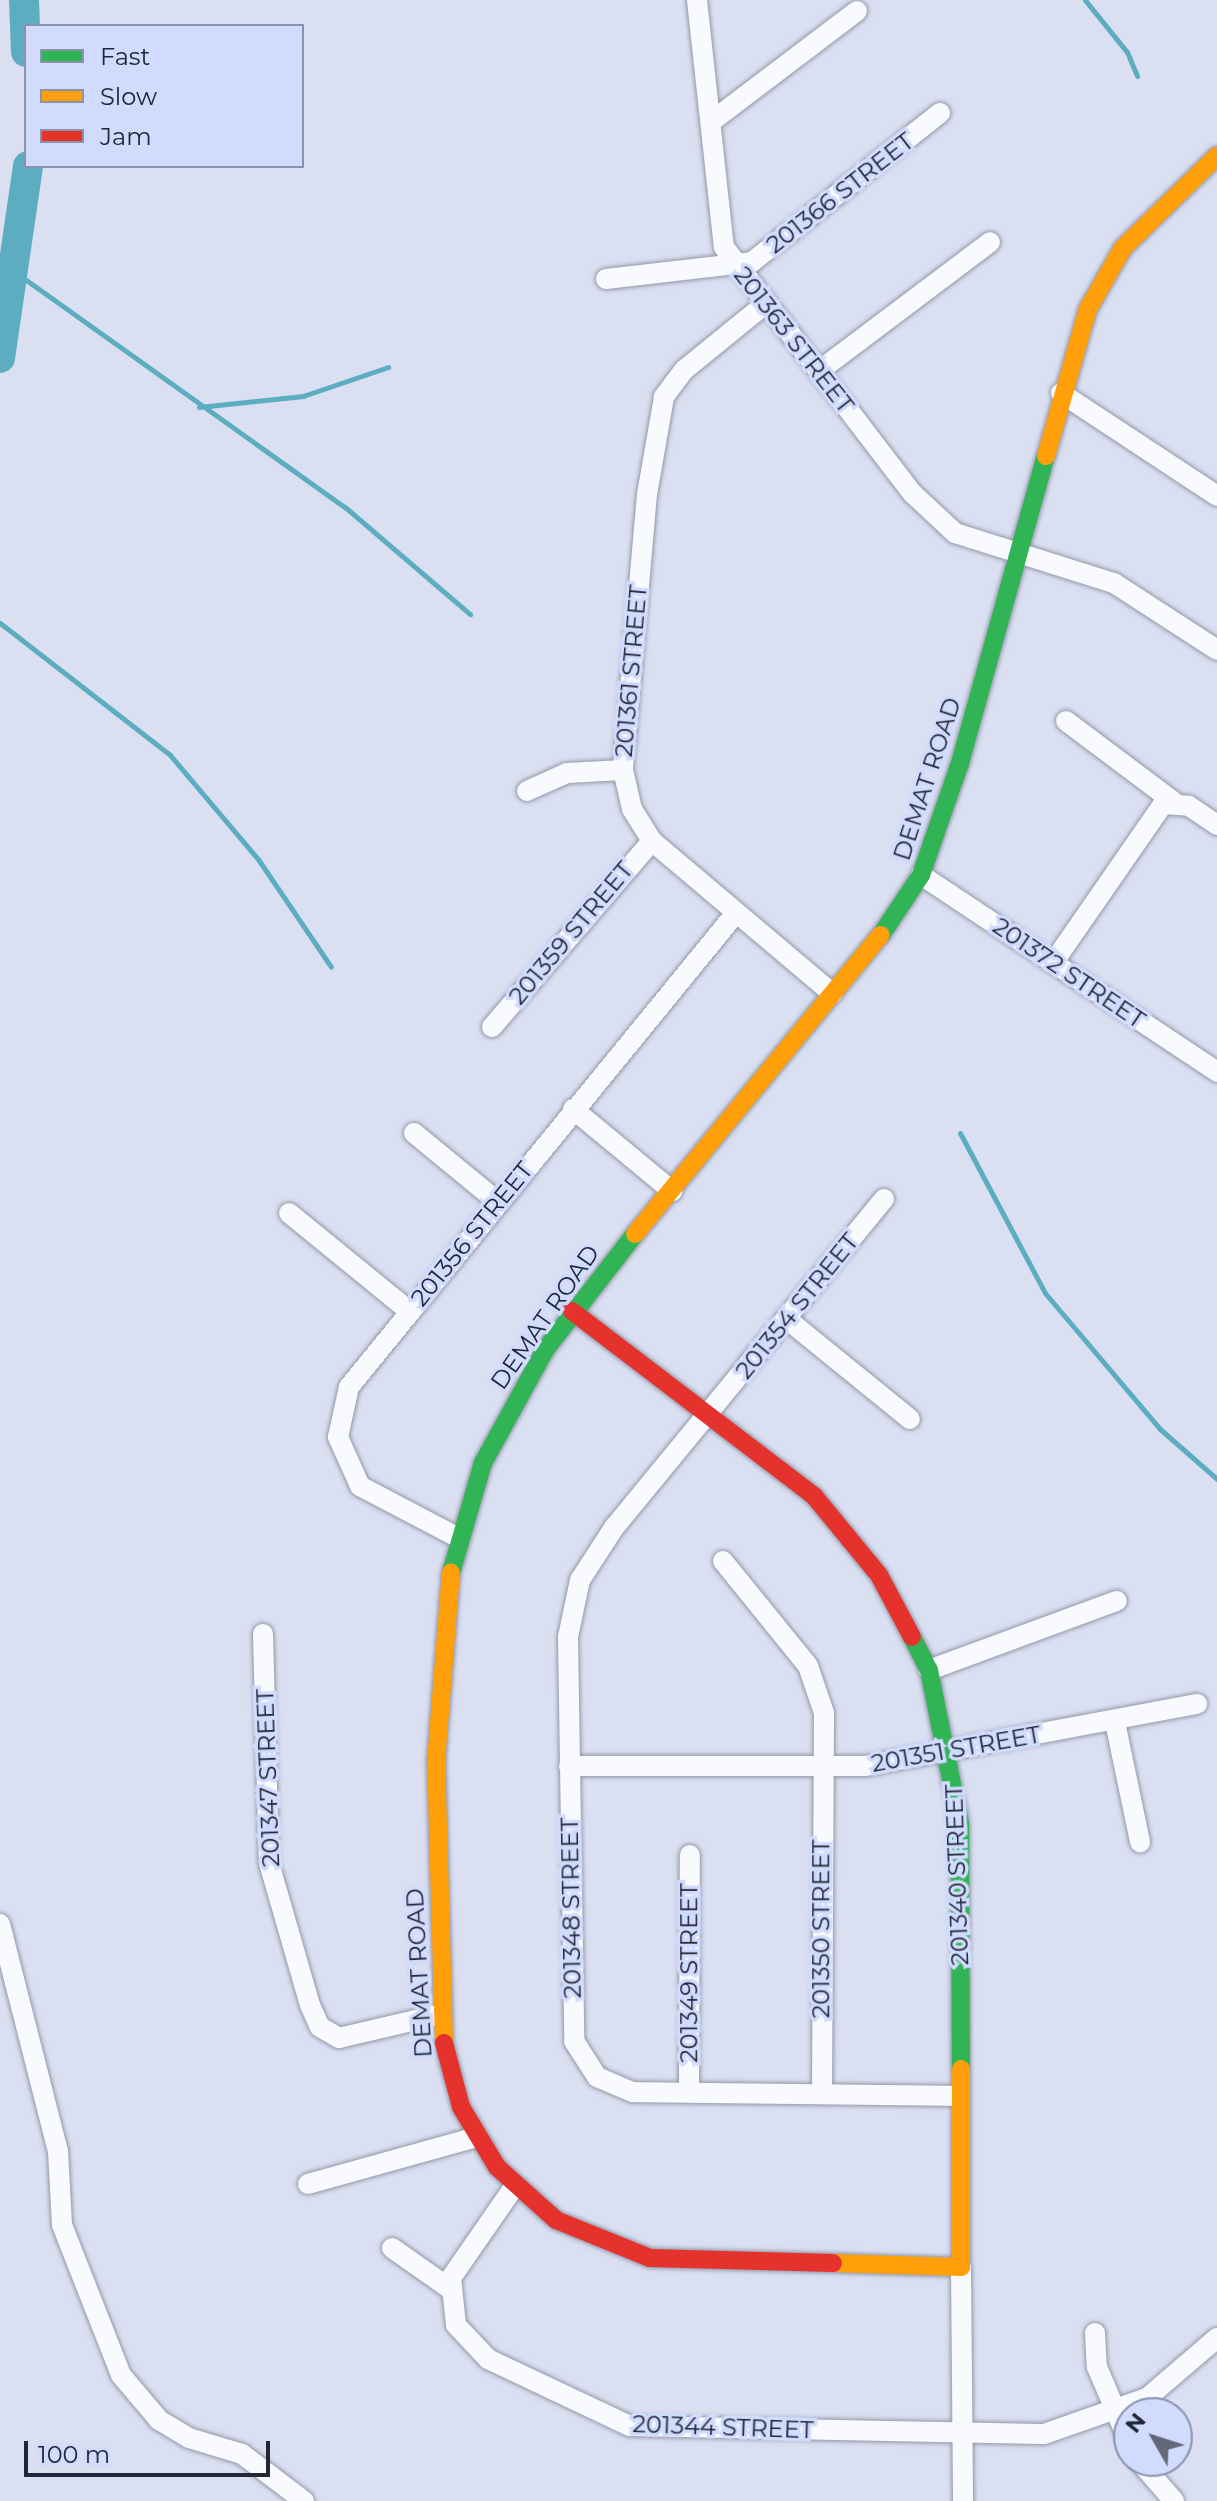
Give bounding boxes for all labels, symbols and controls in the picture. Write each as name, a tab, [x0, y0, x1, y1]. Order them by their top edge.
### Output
legend	[24, 24, 304, 168]
text: Fast	[100, 42, 150, 71]
text: Slow	[100, 82, 157, 111]
text: Jam	[100, 122, 152, 151]
street label: 201366 STREET	[761, 127, 919, 259]
street label: 201363 STREET	[728, 261, 860, 419]
street label: 201361 STREET	[609, 584, 653, 758]
street label: DEMAT ROAD	[887, 694, 967, 864]
street label: 201359 STREET	[503, 856, 639, 1010]
street label: 201372 STREET	[988, 912, 1150, 1034]
street label: 201356 STREET	[405, 1156, 539, 1312]
street label: 201354 STREET	[730, 1227, 864, 1385]
street label: DEMAT ROAD	[485, 1239, 605, 1395]
street label: 201347 STREET	[250, 1688, 286, 1868]
street label: 201351 STREET	[869, 1720, 1043, 1778]
street label: 201340 STREET	[939, 1784, 975, 1966]
street label: 201348 STREET	[555, 1817, 587, 1999]
street label: 201350 STREET	[807, 1840, 835, 2018]
street label: 201349 STREET	[675, 1883, 703, 2063]
street label: DEMAT ROAD	[400, 1888, 438, 2058]
north arrow	[1113, 2397, 1193, 2477]
text: N	[1119, 2407, 1152, 2438]
street label: 201344 STREET	[632, 2409, 814, 2445]
scale bar	[28, 2425, 274, 2475]
text: 100 m	[38, 2440, 110, 2469]

